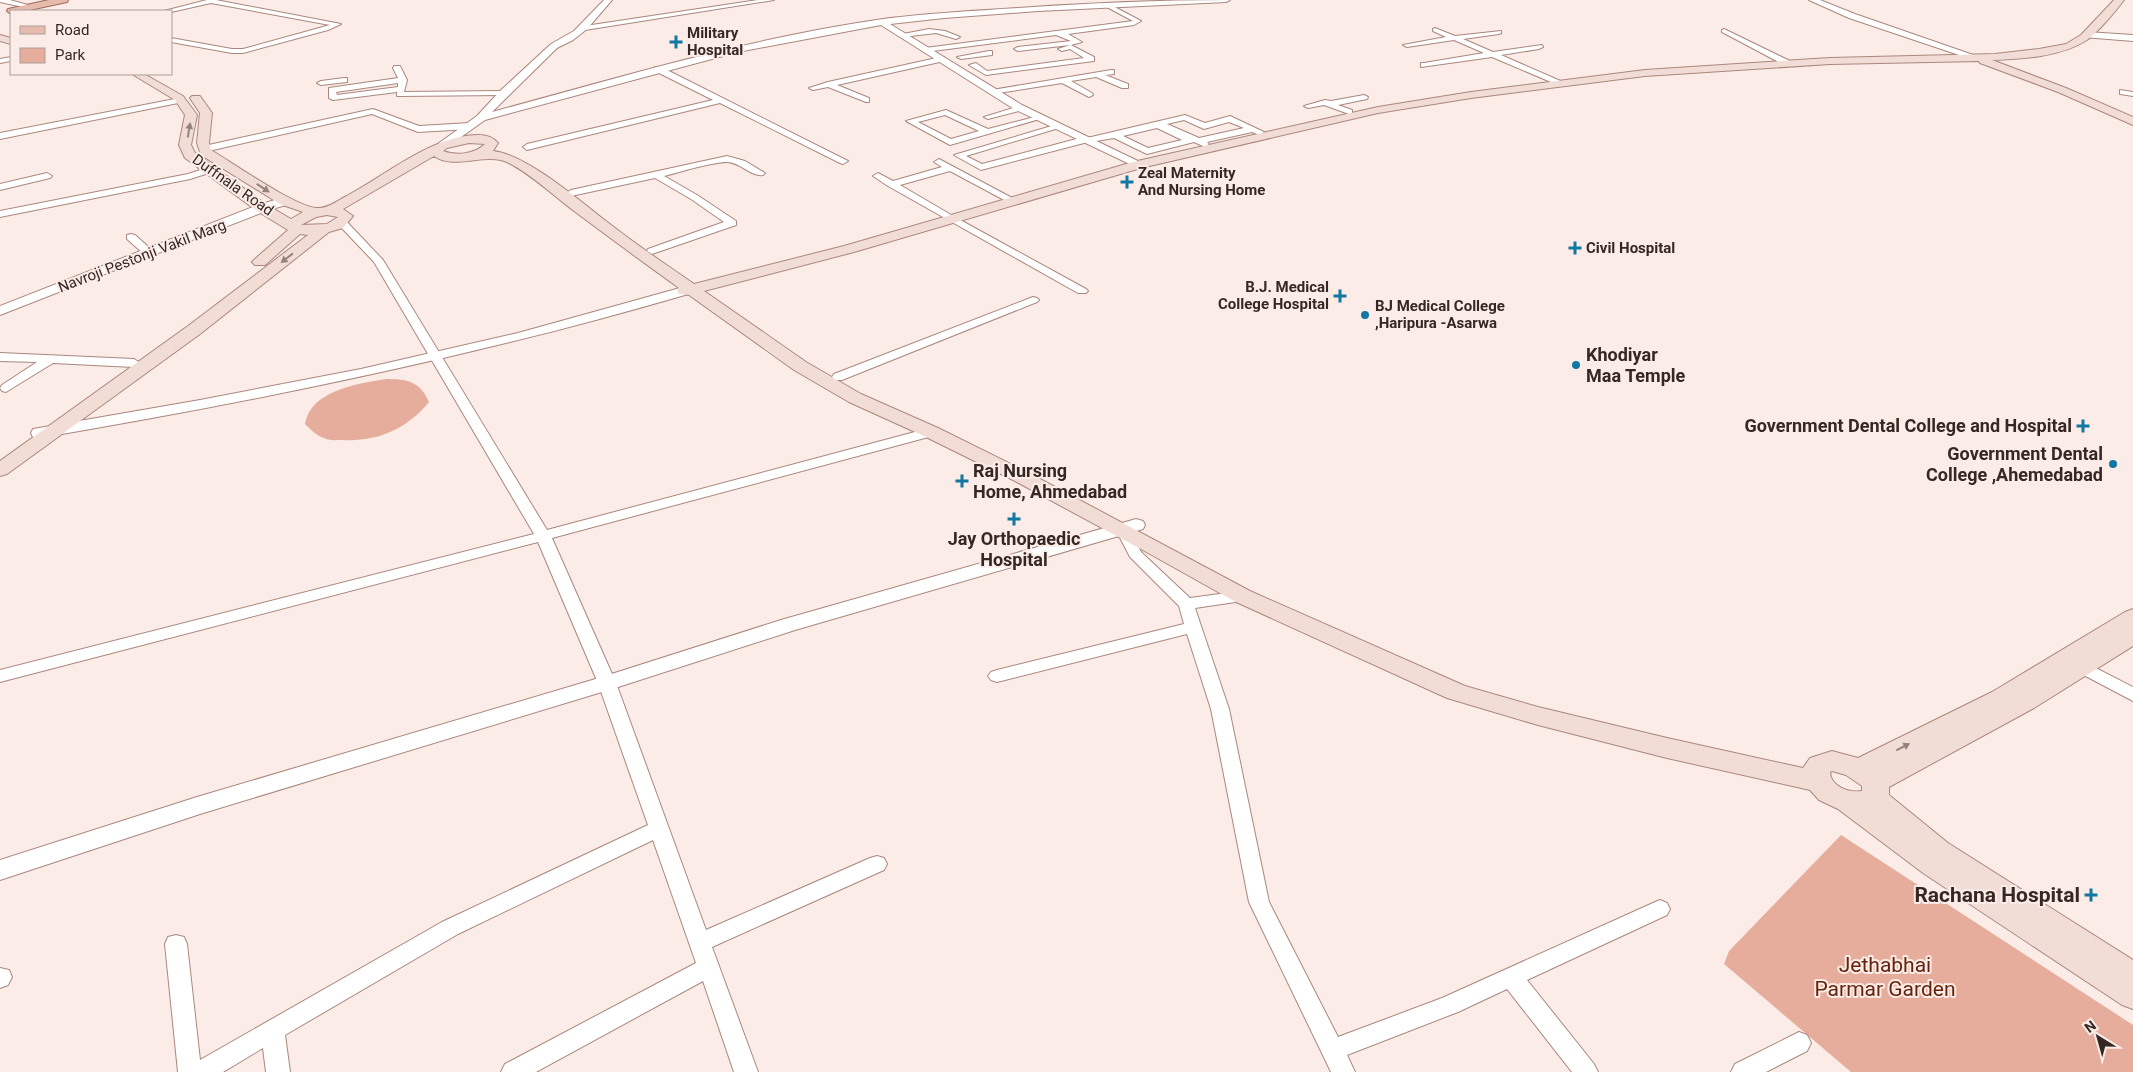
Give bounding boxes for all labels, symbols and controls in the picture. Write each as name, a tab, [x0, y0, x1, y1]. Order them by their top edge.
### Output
legend	[10, 10, 172, 75]
text: Road	[55, 21, 89, 39]
place label: Military Hospital	[687, 24, 743, 59]
marker: Military Hospital	[669, 35, 683, 49]
text: Park	[55, 46, 86, 64]
one-way arrow	[185, 121, 193, 137]
street label: Duffnala Road	[189, 150, 277, 220]
place label: Zeal Maternity And Nursing Home	[1138, 164, 1265, 199]
marker: Zeal Maternity And Nursing Home	[1120, 175, 1134, 189]
one-way arrow	[257, 183, 270, 193]
street label: Navroji Pestonji Vakil Marg	[55, 216, 229, 296]
place label: Civil Hospital	[1586, 239, 1675, 257]
marker: Civil Hospital	[1568, 241, 1582, 255]
one-way arrow	[281, 252, 294, 263]
place label: B.J. Medical College Hospital	[1218, 278, 1329, 313]
marker: B.J. Medical College Hospital	[1333, 289, 1347, 303]
place label: BJ Medical College ,Haripura -Asarwa	[1375, 297, 1505, 332]
marker: BJ Medical College ,Haripura -Asarwa	[1359, 309, 1371, 321]
place label: Khodiyar Maa Temple	[1586, 344, 1686, 386]
marker: Khodiyar Maa Temple	[1570, 359, 1582, 371]
place label: Government Dental College and Hospital	[1744, 415, 2072, 436]
marker: Government Dental College and Hospital	[2076, 419, 2090, 433]
place label: Government Dental College ,Ahemedabad	[1926, 443, 2103, 485]
marker: Government Dental College ,Ahemedabad	[2107, 458, 2119, 470]
place label: Raj Nursing Home, Ahmedabad	[973, 460, 1127, 502]
marker: Raj Nursing Home, Ahmedabad	[955, 474, 969, 488]
marker: Jay Orthopaedic Hospital	[1007, 512, 1021, 526]
place label: Jay Orthopaedic Hospital	[948, 528, 1080, 570]
one-way arrow	[1895, 743, 1910, 751]
place label: Rachana Hospital	[1914, 883, 2080, 907]
marker: Rachana Hospital	[2084, 888, 2098, 902]
park label: Jethabhai Parmar Garden	[1814, 953, 1956, 1001]
north arrow	[2073, 1012, 2123, 1062]
text: N	[2081, 1017, 2099, 1036]

